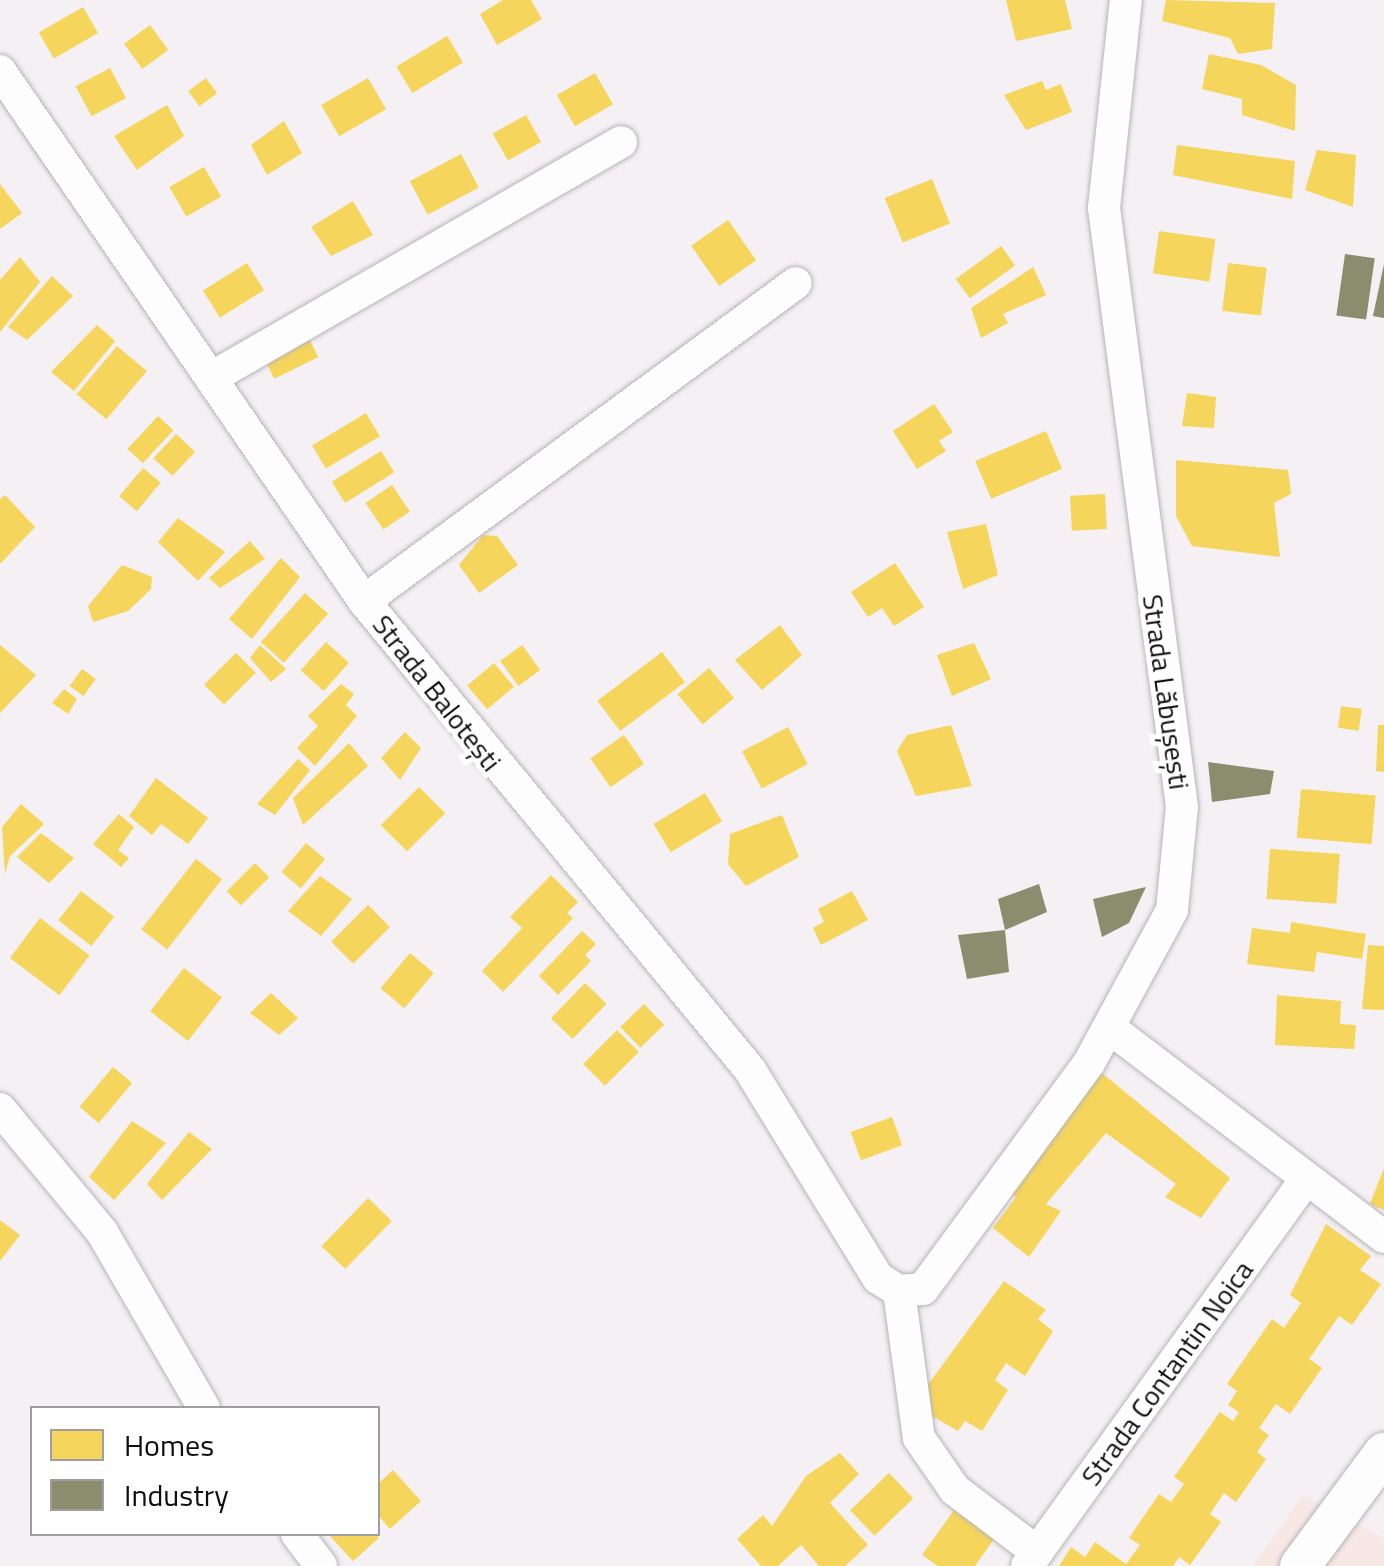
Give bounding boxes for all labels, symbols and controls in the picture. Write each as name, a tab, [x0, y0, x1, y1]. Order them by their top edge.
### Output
street label: Strada Lăbușești	[1136, 592, 1196, 792]
street label: Strada Balotești	[366, 608, 508, 778]
street label: Strada Contantin Noica	[1074, 1254, 1260, 1492]
legend	[30, 1406, 380, 1536]
text: Homes	[124, 1422, 214, 1468]
text: Industry	[124, 1472, 229, 1518]

